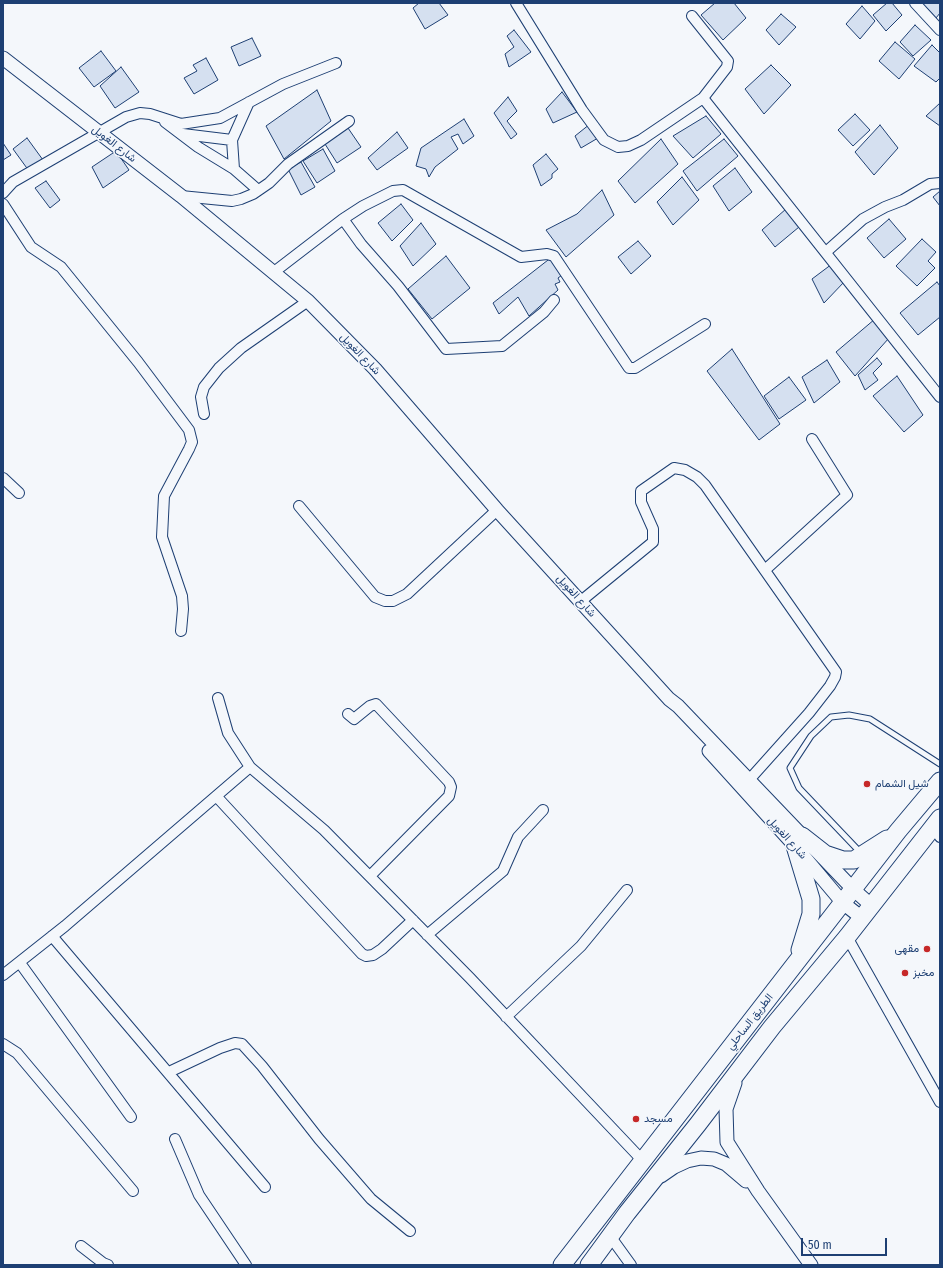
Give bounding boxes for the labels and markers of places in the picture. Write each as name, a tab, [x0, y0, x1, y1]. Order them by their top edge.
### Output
place label: شيل الشمام	[875, 777, 929, 791]
marker: شيل الشمام	[862, 779, 872, 789]
place label: مقهى	[895, 942, 919, 956]
marker: مقهى	[922, 944, 932, 954]
place label: مخبز	[913, 966, 934, 980]
marker: مخبز	[900, 968, 910, 978]
place label: مسجد	[644, 1112, 672, 1126]
marker: مسجد	[631, 1114, 641, 1124]

